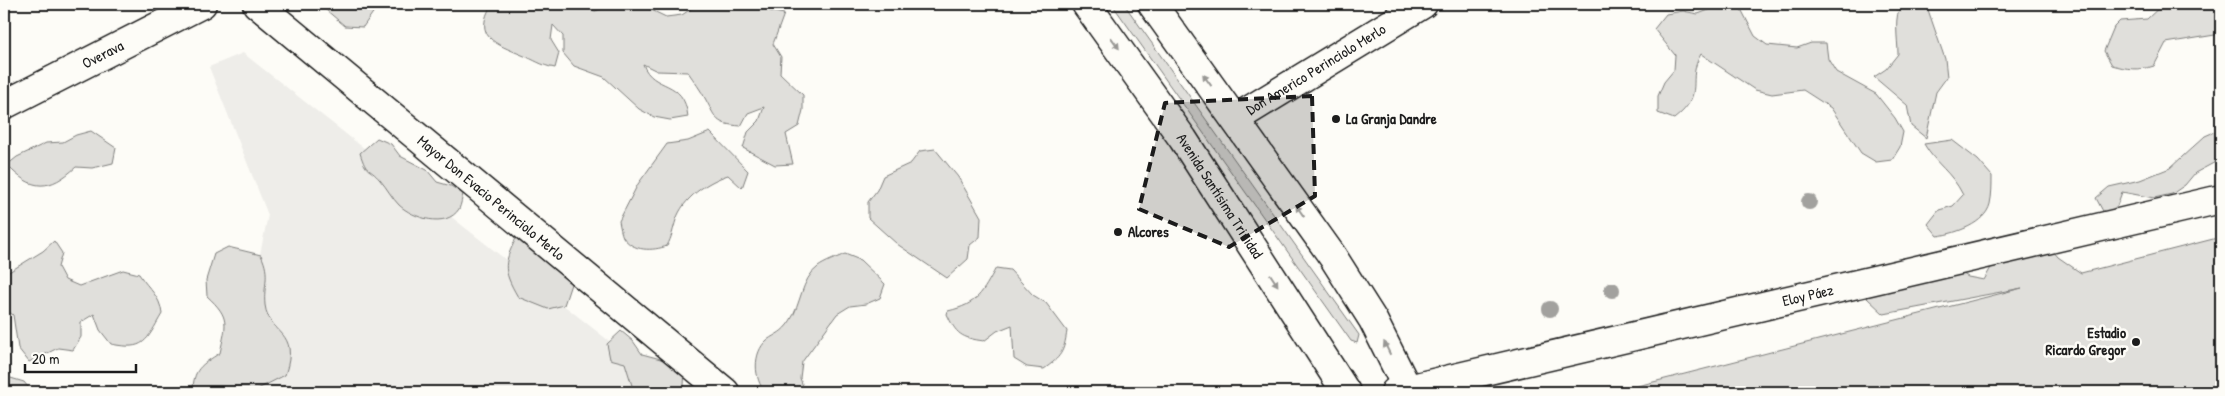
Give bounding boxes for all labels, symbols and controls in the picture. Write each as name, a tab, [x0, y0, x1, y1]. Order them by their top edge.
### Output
street label: Don Americo Perinciolo Merlo	[1242, 18, 1390, 120]
street label: Overava	[78, 35, 127, 73]
one-way arrow	[1110, 37, 1120, 50]
one-way arrow	[1202, 73, 1212, 87]
place label: La Granja Dandre	[1346, 108, 1437, 129]
marker: La Granja Dandre	[1330, 113, 1342, 125]
street label: Avenida Santísima Trinidad	[1172, 129, 1268, 263]
street label: Mayor Don Evacio Perinciolo Merlo	[413, 130, 570, 265]
one-way arrow	[1295, 205, 1305, 218]
place label: Alcores	[1128, 221, 1169, 242]
marker: Alcores	[1112, 226, 1124, 238]
one-way arrow	[1269, 273, 1278, 286]
street label: Eloy Páez	[1780, 279, 1836, 311]
place label: Estadio Ricardo Gregor	[2046, 322, 2126, 361]
marker: Estadio Ricardo Gregor	[2130, 336, 2142, 348]
scale bar	[25, 341, 136, 373]
one-way arrow	[1383, 341, 1391, 356]
text: 20 m	[32, 348, 59, 369]

